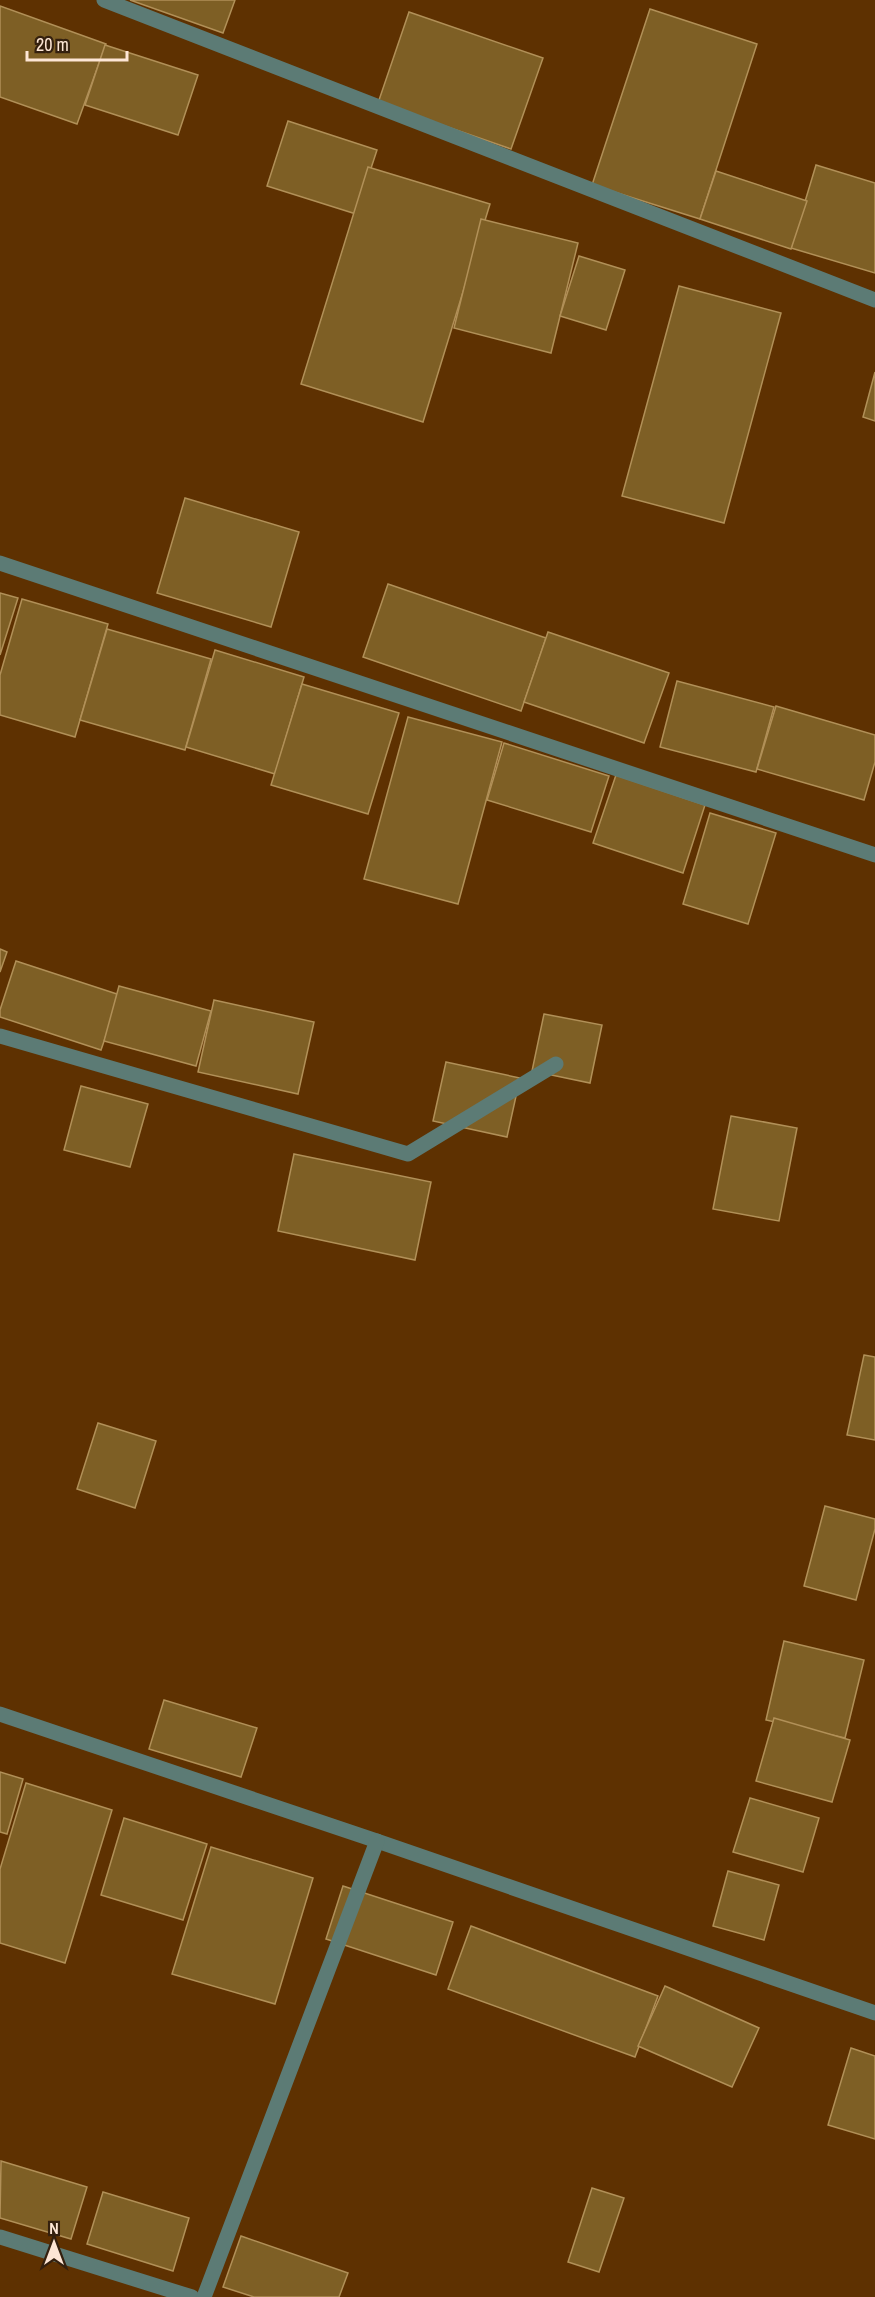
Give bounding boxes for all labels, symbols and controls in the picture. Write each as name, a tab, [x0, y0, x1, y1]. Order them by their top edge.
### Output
scale bar	[27, 24, 128, 62]
text: 20 m	[36, 32, 69, 57]
north arrow	[24, 2213, 84, 2273]
text: N	[49, 2217, 59, 2239]

